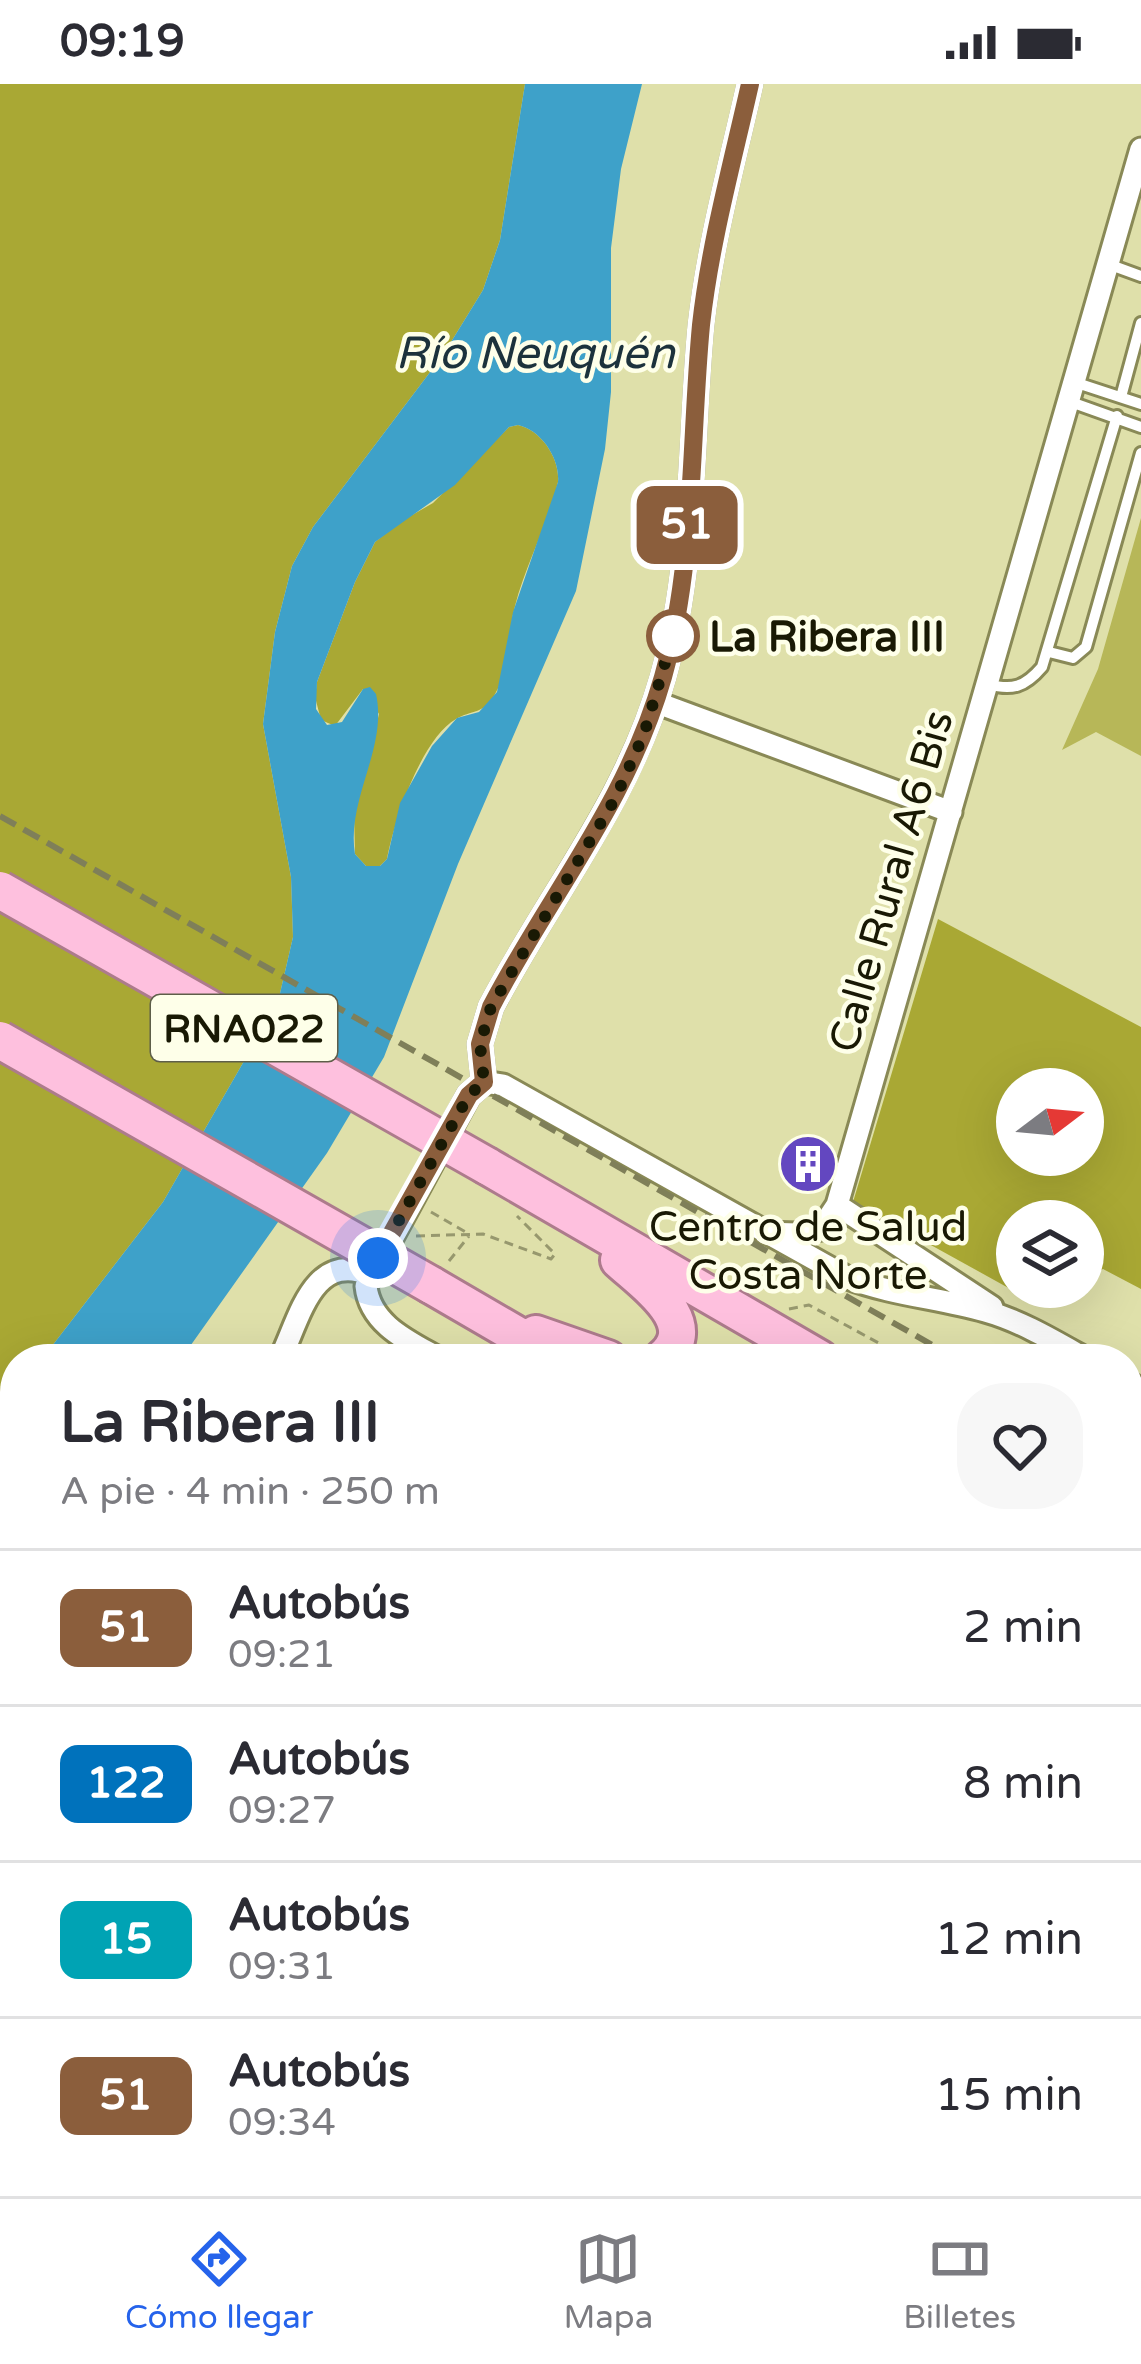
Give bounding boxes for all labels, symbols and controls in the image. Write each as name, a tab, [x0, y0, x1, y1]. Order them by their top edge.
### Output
text: 09:19	[60, 15, 185, 69]
water label: Río Neuquén	[395, 327, 676, 381]
line badge: 51	[633, 486, 741, 564]
text: 51	[661, 499, 713, 550]
marker: La Ribera III	[648, 611, 698, 661]
place label: La Ribera III	[709, 612, 945, 663]
street label: Calle Rural A6 Bis	[818, 705, 965, 1058]
road number: RNA022	[151, 995, 337, 1061]
north arrow	[996, 1068, 1104, 1176]
map controls	[996, 1068, 1104, 1308]
building icon: Centro de Salud Costa Norte	[777, 1133, 839, 1195]
button: layers	[996, 1200, 1104, 1308]
place label: Centro de Salud Costa Norte	[649, 1202, 967, 1301]
your location	[348, 1228, 408, 1288]
button: heart	[957, 1383, 1083, 1509]
text: La Ribera III	[60, 1389, 380, 1457]
text: A pie · 4 min · 250 m	[60, 1468, 440, 1515]
text: Autobús	[228, 1577, 410, 1631]
text: 2 min	[963, 1601, 1083, 1655]
text: 51	[100, 1602, 152, 1653]
text: 09:21	[228, 1631, 336, 1678]
text: Autobús	[228, 1733, 410, 1787]
text: 8 min	[963, 1757, 1083, 1811]
text: 122	[86, 1758, 166, 1809]
text: 09:27	[228, 1787, 336, 1834]
text: Autobús	[228, 1889, 410, 1943]
text: 12 min	[935, 1913, 1083, 1967]
text: 15	[100, 1914, 152, 1965]
text: 09:31	[228, 1943, 336, 1990]
text: Autobús	[228, 2045, 410, 2099]
text: 15 min	[935, 2069, 1083, 2123]
text: 51	[100, 2070, 152, 2121]
text: 09:34	[228, 2099, 336, 2146]
tab: Cómo llegar	[125, 2226, 314, 2337]
tab: Mapa	[563, 2226, 653, 2337]
tab: Billetes	[903, 2226, 1016, 2337]

